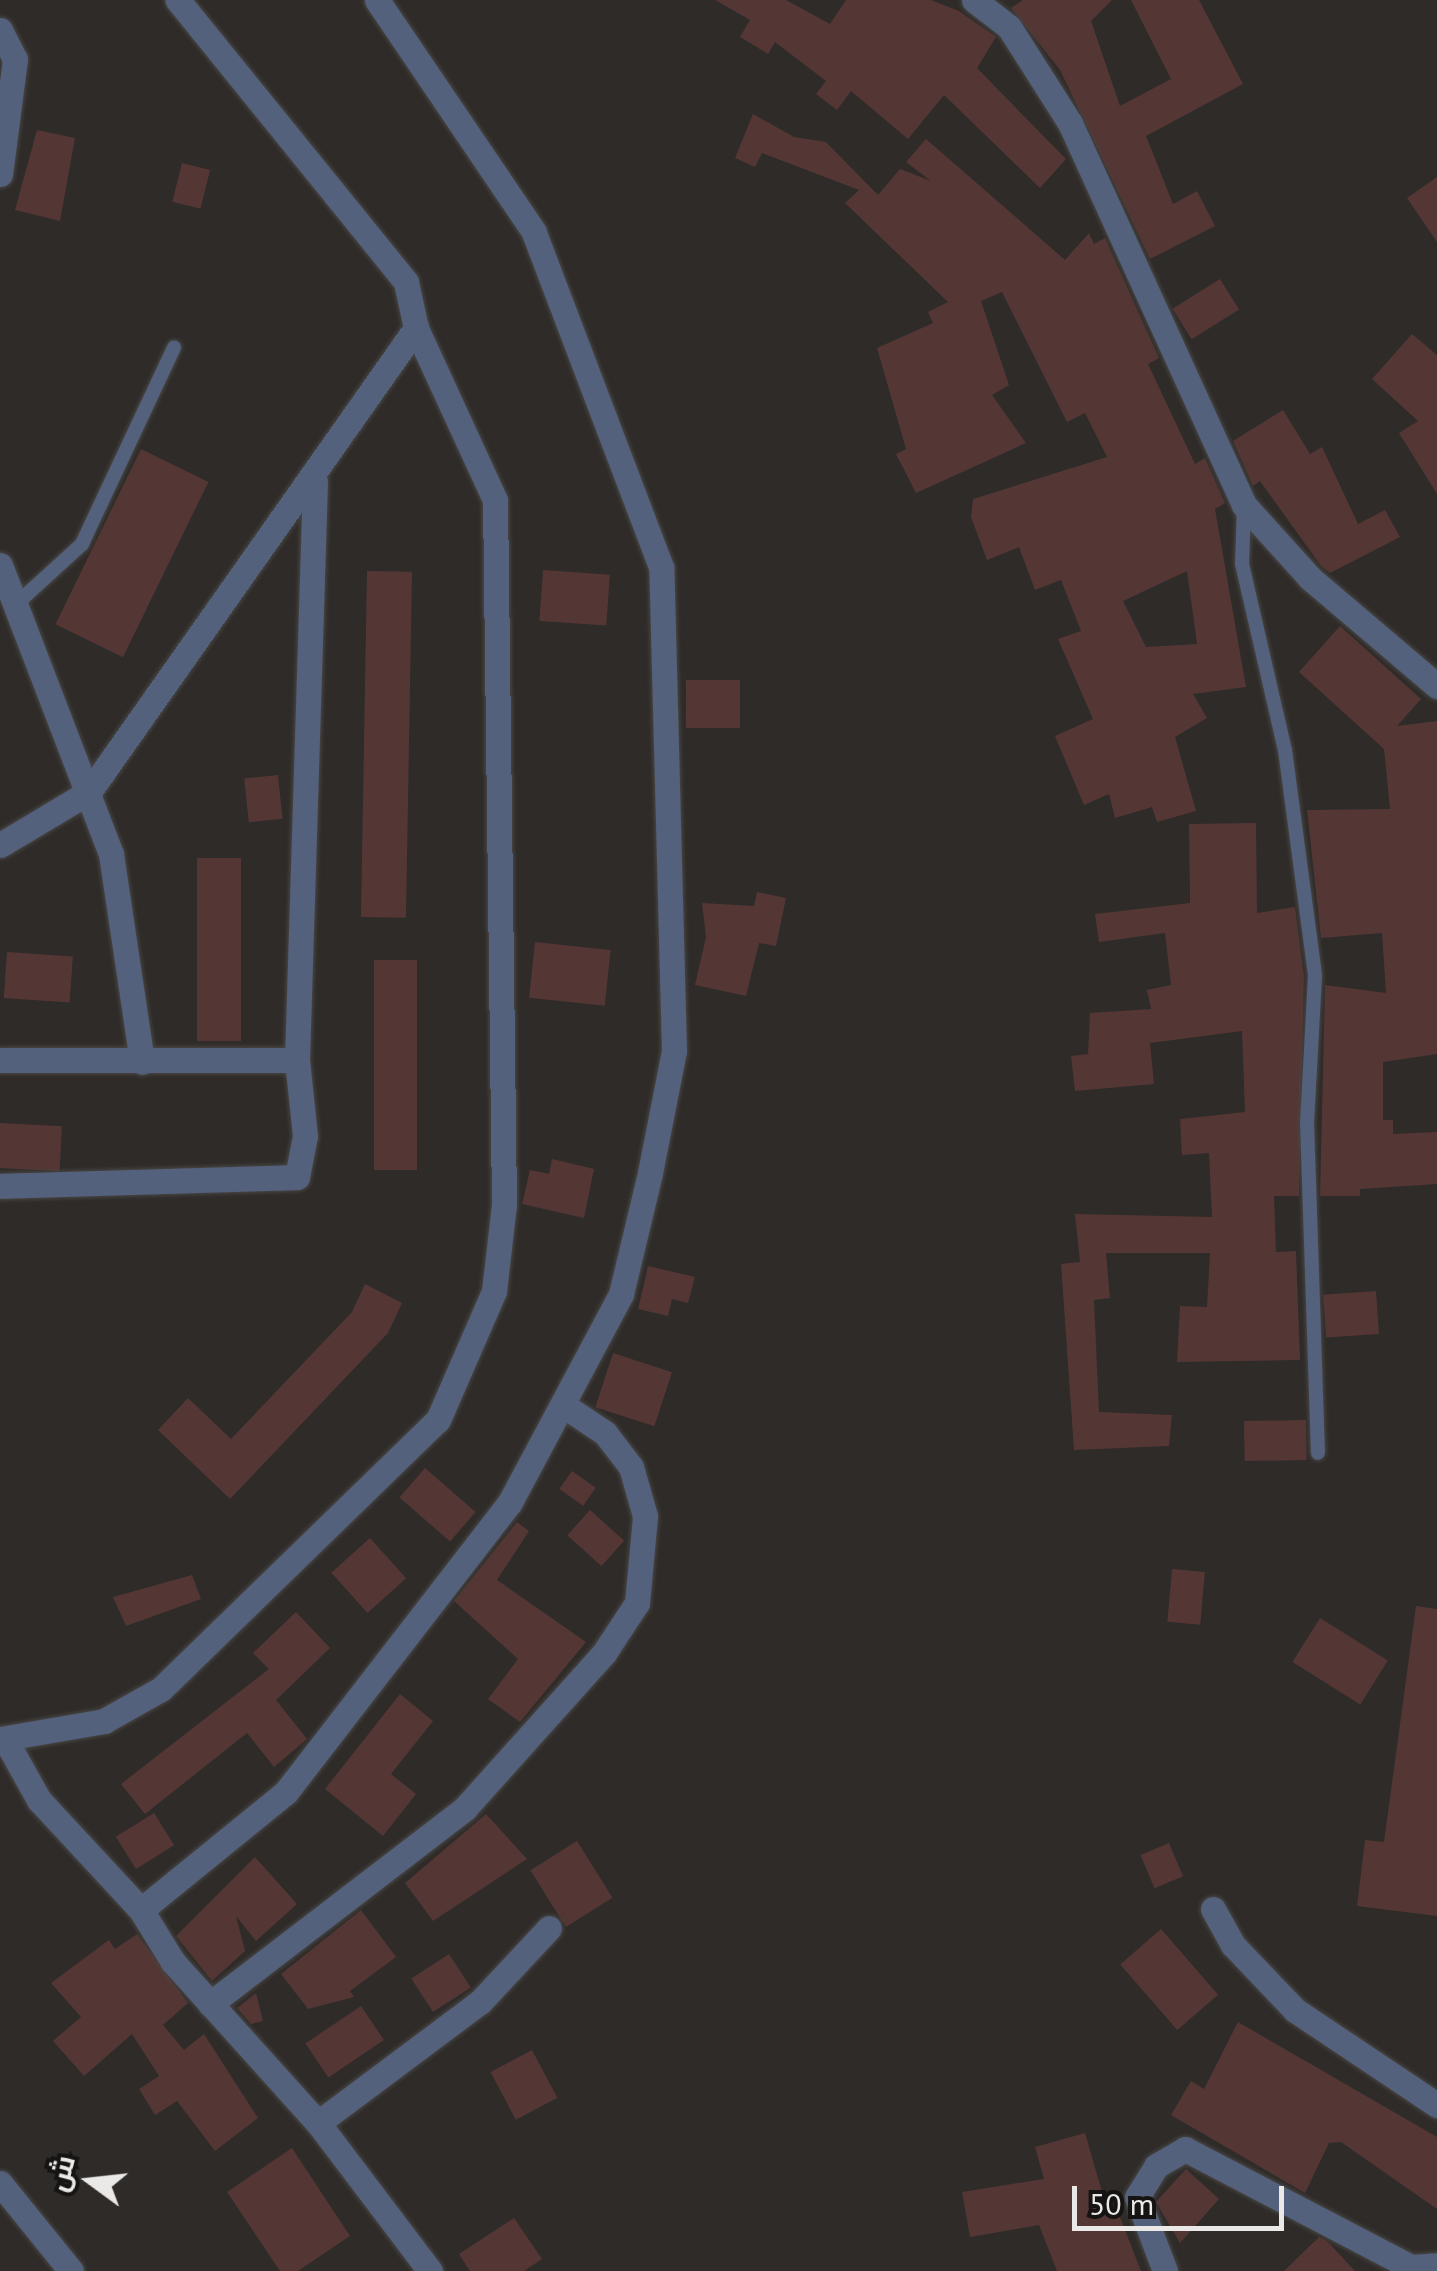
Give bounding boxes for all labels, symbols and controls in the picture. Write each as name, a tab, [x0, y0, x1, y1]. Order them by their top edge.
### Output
north arrow	[40, 2131, 140, 2231]
text: ش	[38, 2151, 83, 2195]
scale bar	[1077, 2166, 1290, 2228]
text: 50 m	[1089, 2184, 1154, 2223]

